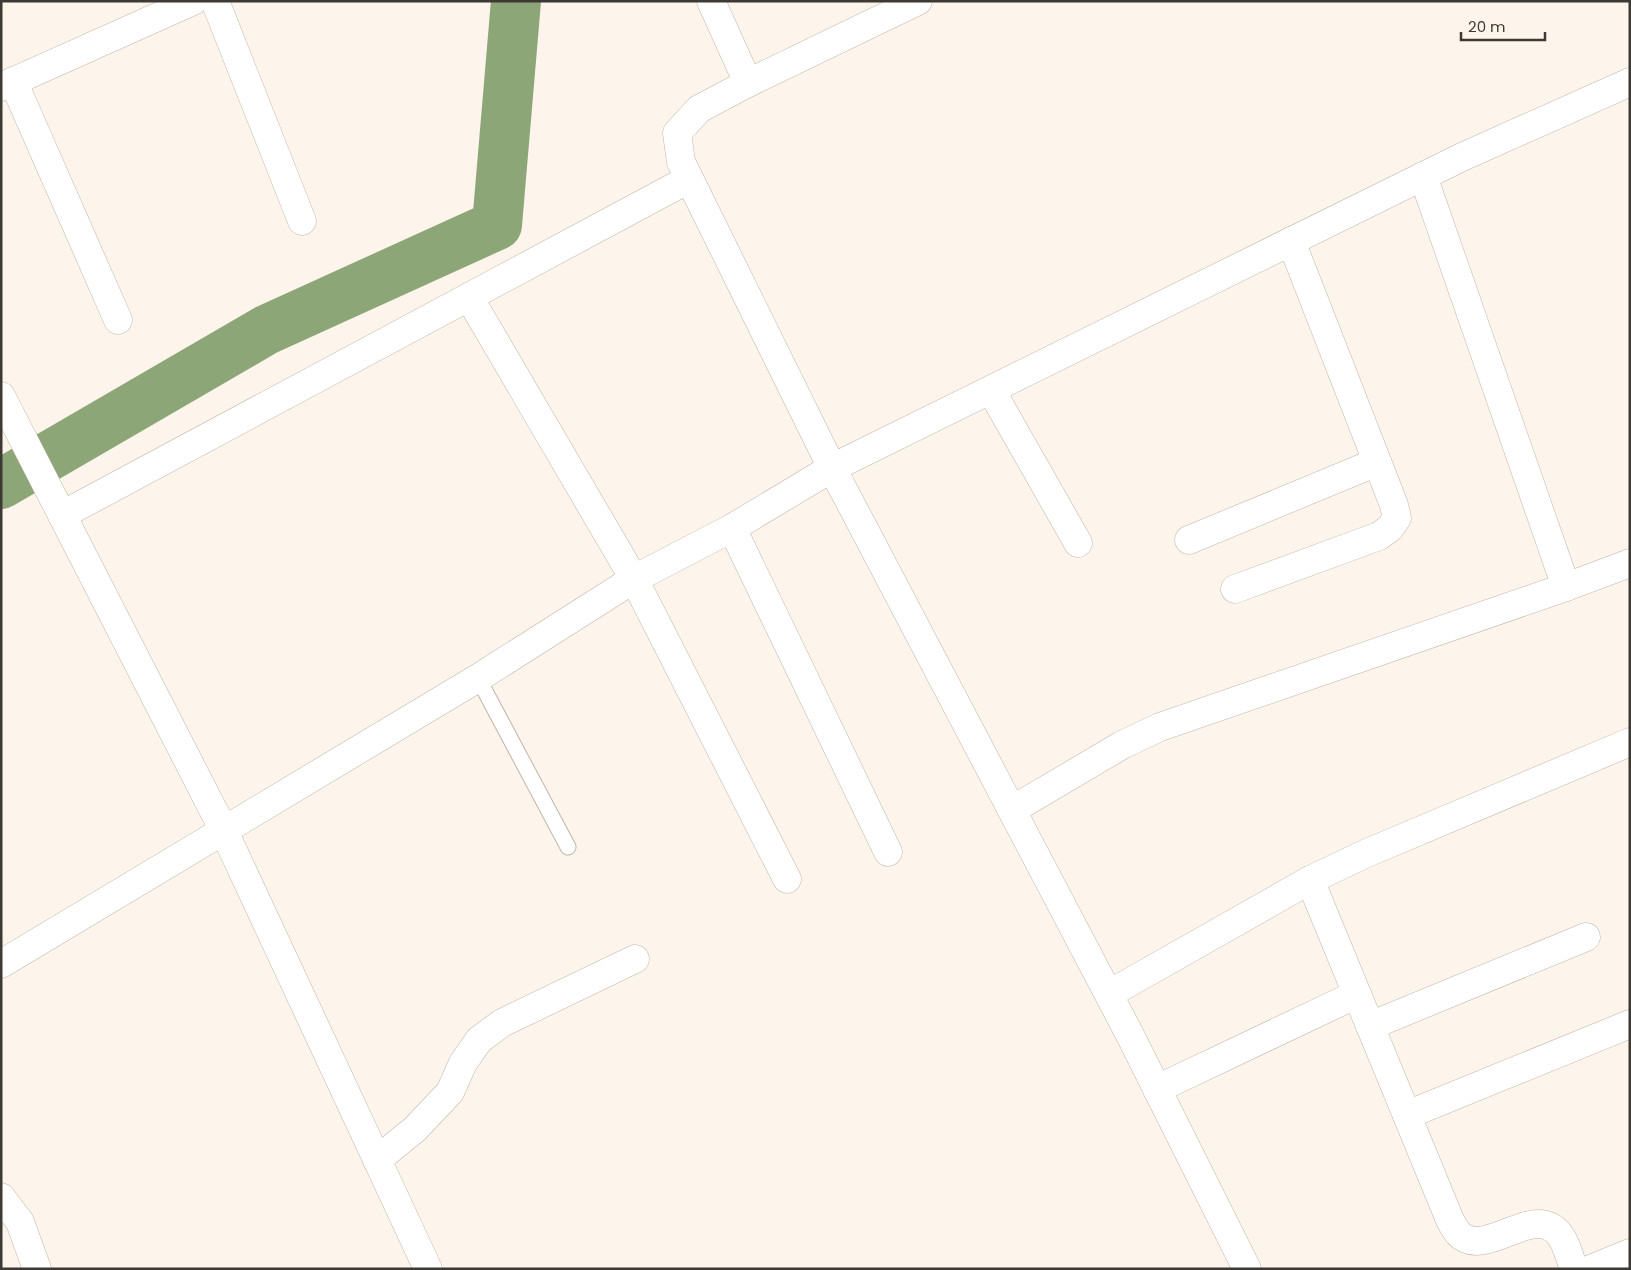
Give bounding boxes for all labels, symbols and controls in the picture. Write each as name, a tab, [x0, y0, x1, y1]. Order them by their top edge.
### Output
scale bar	[1461, 10, 1545, 42]
text: 20 m	[1468, 16, 1506, 37]

